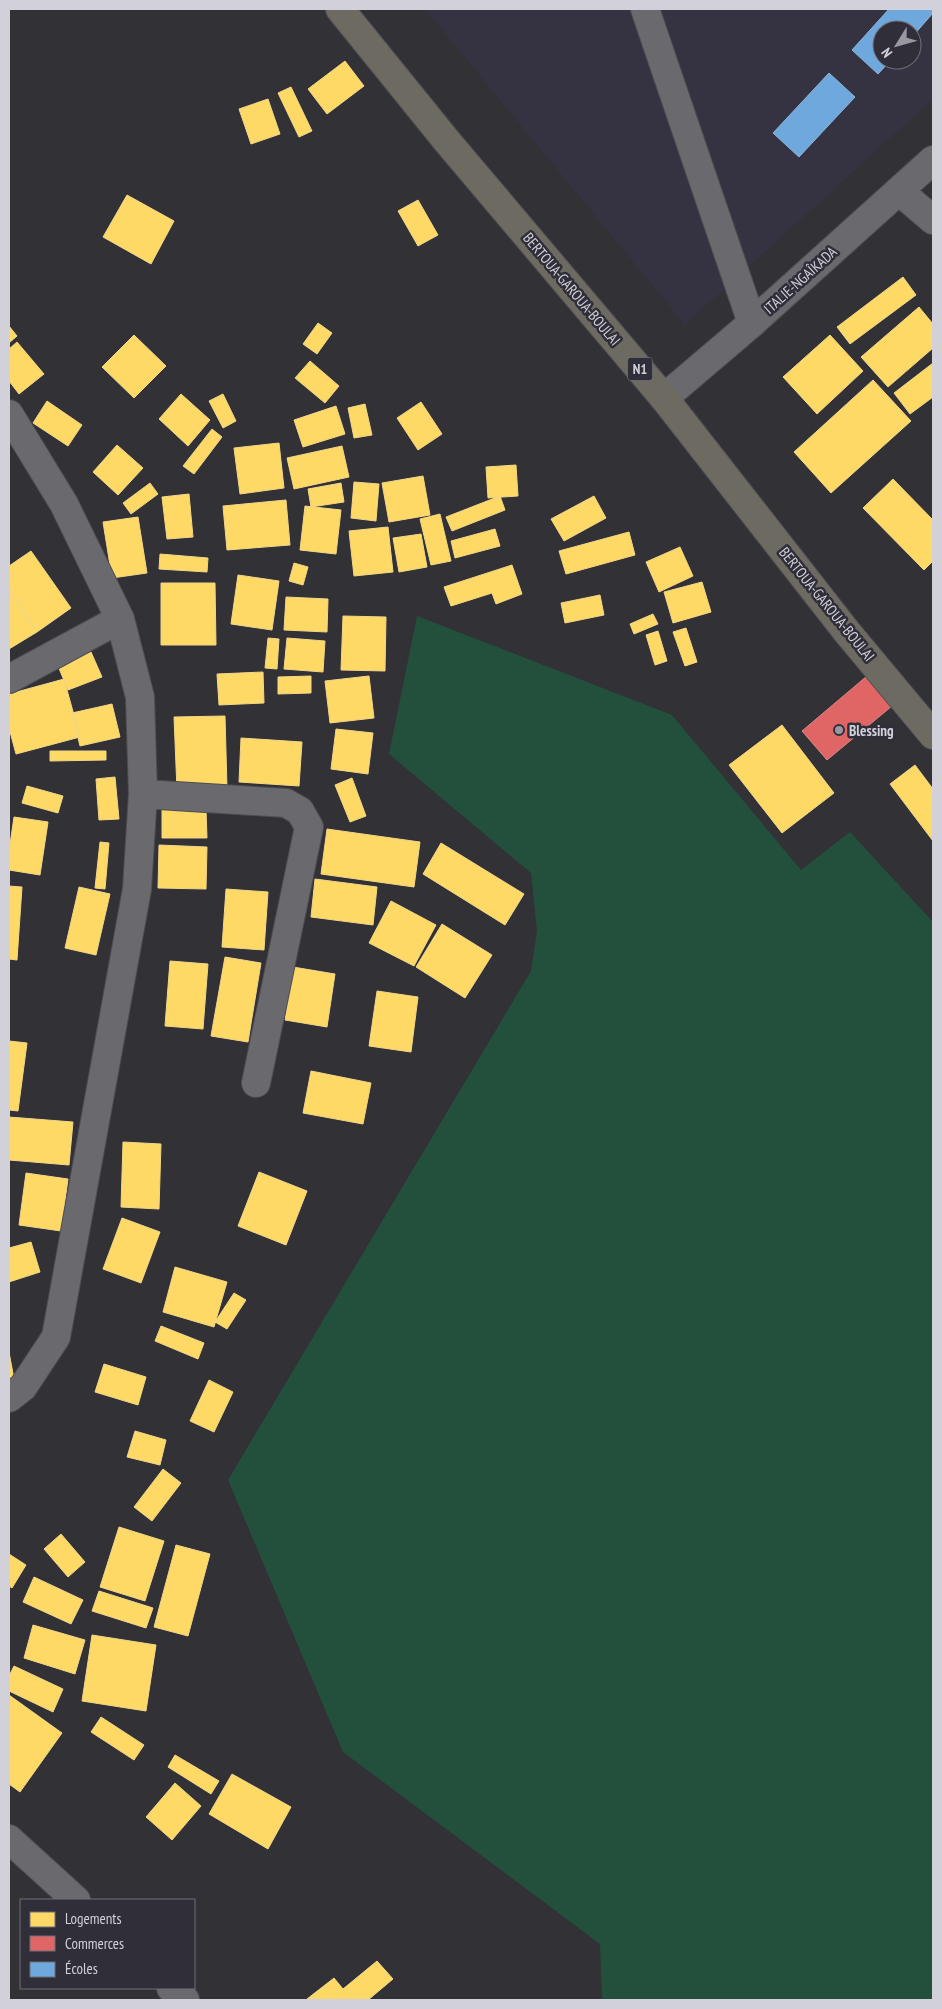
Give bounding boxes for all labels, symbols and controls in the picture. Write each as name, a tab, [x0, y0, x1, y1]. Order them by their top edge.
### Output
north arrow	[872, 20, 922, 70]
text: N	[877, 44, 896, 61]
street label: BERTOUA-GAROUA-BOULAI	[519, 229, 625, 349]
street label: ITALIE-NGAÎKADA	[760, 242, 841, 318]
road number: N1	[628, 358, 652, 380]
street label: BERTOUA-GAROUA-BOULAI	[775, 543, 879, 665]
place label: Blessing	[849, 721, 894, 740]
marker: Blessing	[833, 724, 845, 736]
legend	[20, 1899, 195, 1989]
text: Logements	[65, 1909, 121, 1928]
text: Commerces	[65, 1934, 124, 1953]
text: Écoles	[65, 1959, 98, 1978]

